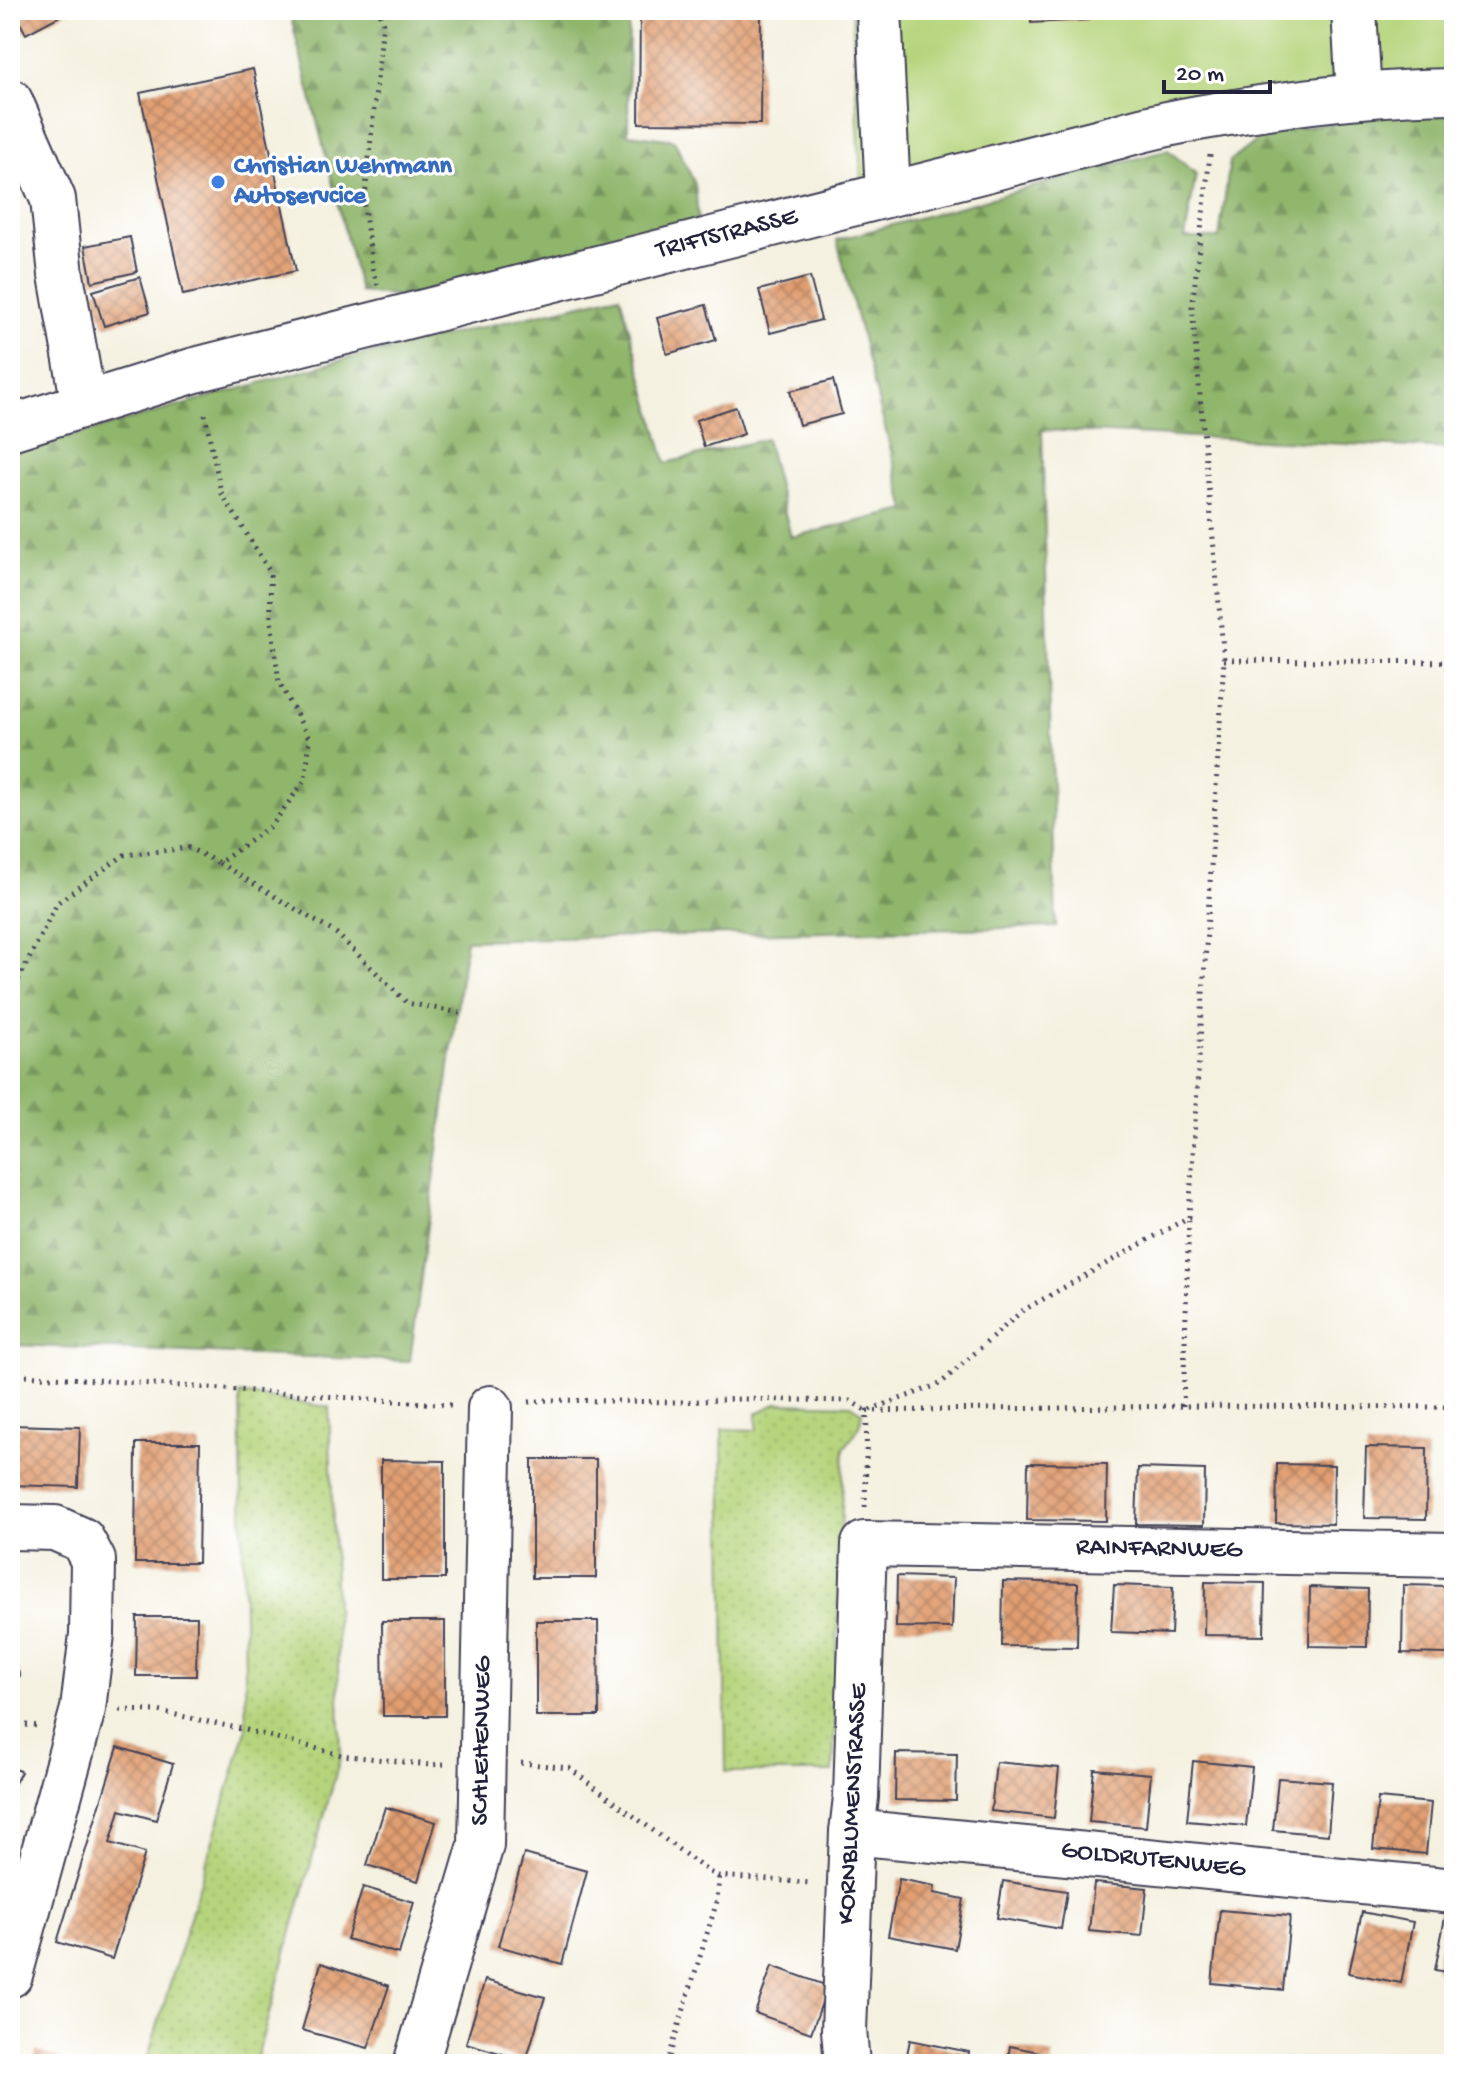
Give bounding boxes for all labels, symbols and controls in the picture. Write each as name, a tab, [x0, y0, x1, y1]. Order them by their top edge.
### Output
scale bar	[1164, 44, 1270, 94]
text: 20 m	[1176, 61, 1224, 90]
place label: Christian Wehrmann Autoservcice	[233, 152, 453, 213]
marker: Christian Wehrmann Autoservcice	[209, 173, 227, 191]
street label: TRIFTSTRASSE	[651, 202, 802, 268]
street label: RAINFARNWEG	[1076, 1533, 1244, 1567]
street label: SCHLEHENWEG	[466, 1654, 500, 1826]
street label: KORNBLUMENSTRASSE	[832, 1682, 876, 1925]
street label: GOLDRUTENWEG	[1059, 1836, 1248, 1886]

